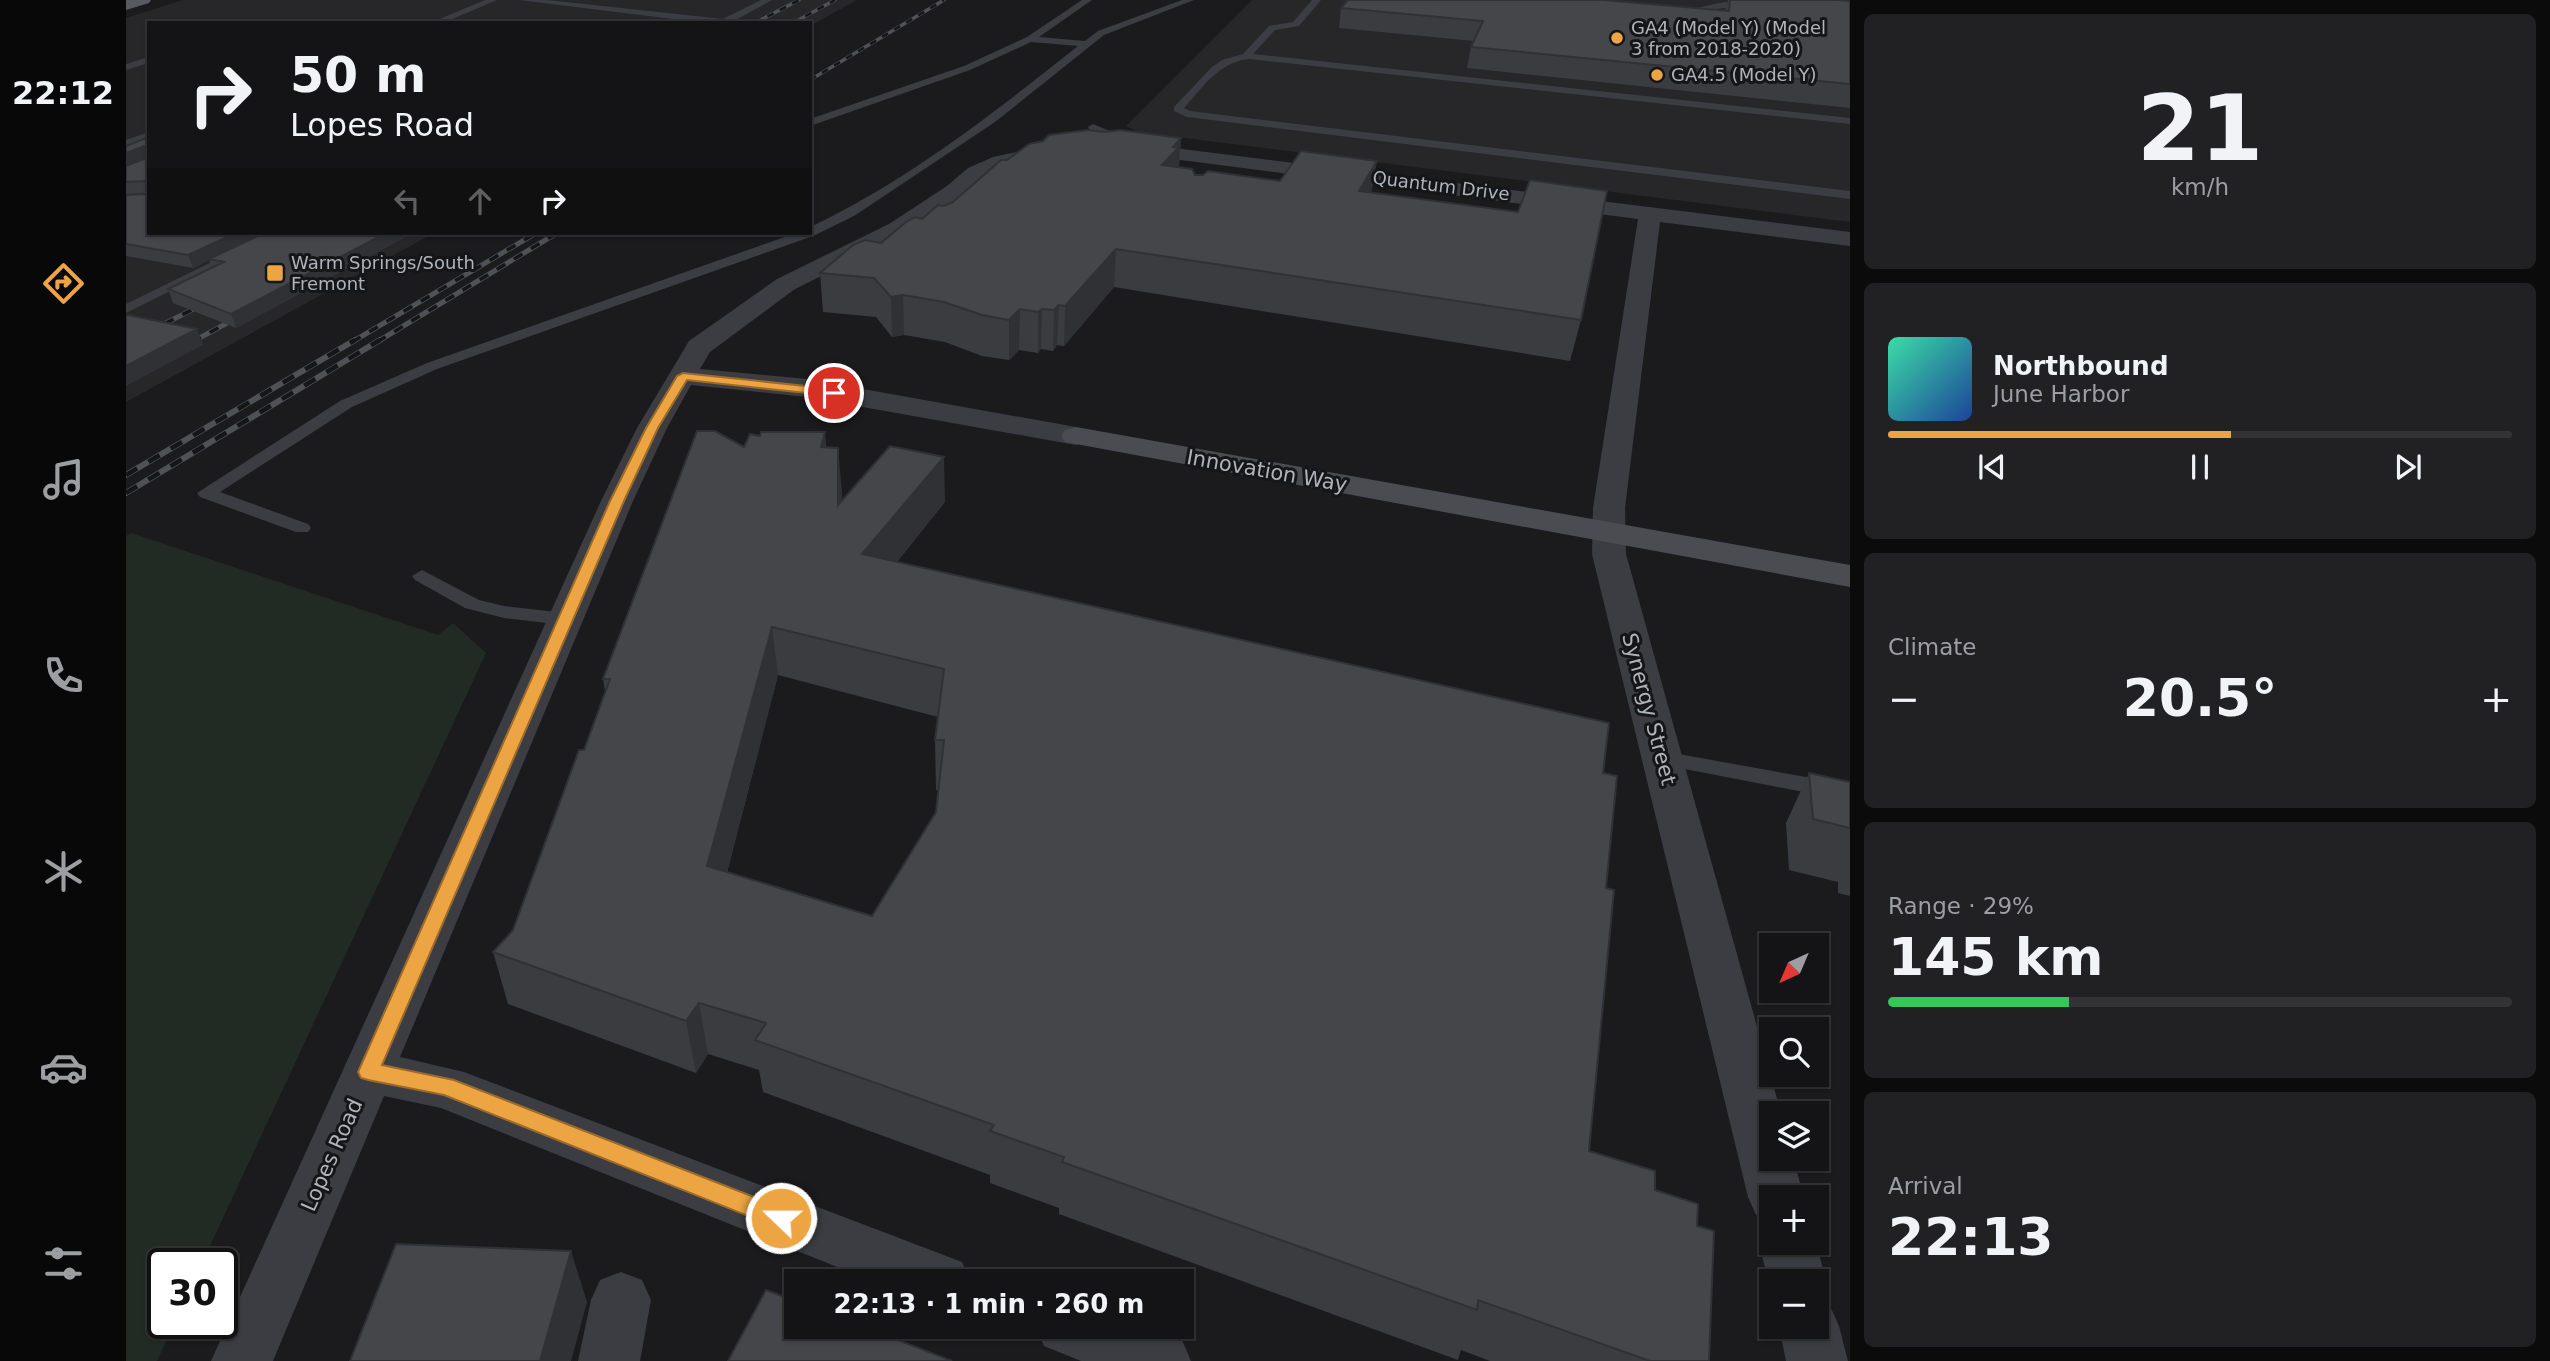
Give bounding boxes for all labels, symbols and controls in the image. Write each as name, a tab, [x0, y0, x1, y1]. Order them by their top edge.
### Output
place label: GA4 (Model Y) (Model 3 from 2018-2020)	[1631, 17, 1826, 59]
marker: GA4 (Model Y) (Model 3 from 2018-2020)	[1609, 30, 1625, 46]
text: 50 m	[290, 47, 426, 104]
icon: right	[175, 49, 266, 140]
place label: GA4.5 (Model Y)	[1671, 64, 1816, 85]
marker: GA4.5 (Model Y)	[1649, 67, 1665, 83]
text: 22:12	[12, 74, 114, 112]
text: 21	[2137, 76, 2263, 181]
text: Lopes Road	[290, 106, 474, 144]
street label: Quantum Drive	[1371, 167, 1511, 204]
text: km/h	[2171, 174, 2229, 200]
icon: left	[388, 182, 426, 220]
icon: ahead	[461, 182, 499, 220]
icon: right	[534, 182, 572, 220]
place label: Warm Springs/South Fremont	[291, 252, 475, 294]
icon: directions	[39, 259, 88, 308]
marker: Warm Springs/South Fremont	[265, 263, 285, 283]
text: Northbound	[1993, 351, 2169, 381]
pin	[804, 363, 864, 423]
icon: arrive	[815, 374, 853, 412]
text: June Harbor	[1993, 381, 2129, 407]
street label: Innovation Way	[1185, 445, 1349, 497]
icon: previous	[1973, 448, 2011, 486]
icon: pause	[2181, 448, 2219, 486]
icon: next	[2389, 448, 2427, 486]
icon: music	[39, 455, 88, 504]
street label: Synergy Street	[1617, 630, 1681, 788]
text: Climate	[1888, 634, 1977, 660]
icon: phone	[39, 651, 88, 700]
text: 20.5°	[2123, 668, 2277, 728]
text: −	[1888, 677, 1920, 721]
text: +	[2480, 677, 2512, 721]
icon: climate	[39, 847, 88, 896]
text: Range · 29%	[1888, 893, 2034, 919]
text: 145 km	[1888, 927, 2103, 987]
north arrow	[1759, 933, 1829, 1003]
map controls	[1759, 933, 1829, 1339]
button: search	[1759, 1017, 1829, 1087]
icon: car	[39, 1043, 88, 1092]
street label: Lopes Road	[296, 1095, 368, 1215]
button: layers	[1759, 1101, 1829, 1171]
text: Arrival	[1888, 1173, 1963, 1199]
position arrow	[744, 1181, 818, 1255]
button: +	[1759, 1185, 1829, 1255]
text: 22:13	[1888, 1207, 2054, 1267]
icon: filters	[39, 1239, 88, 1288]
speed limit sign: 30	[147, 1248, 238, 1339]
button: −	[1759, 1269, 1829, 1339]
text: 22:13 · 1 min · 260 m	[834, 1289, 1144, 1319]

